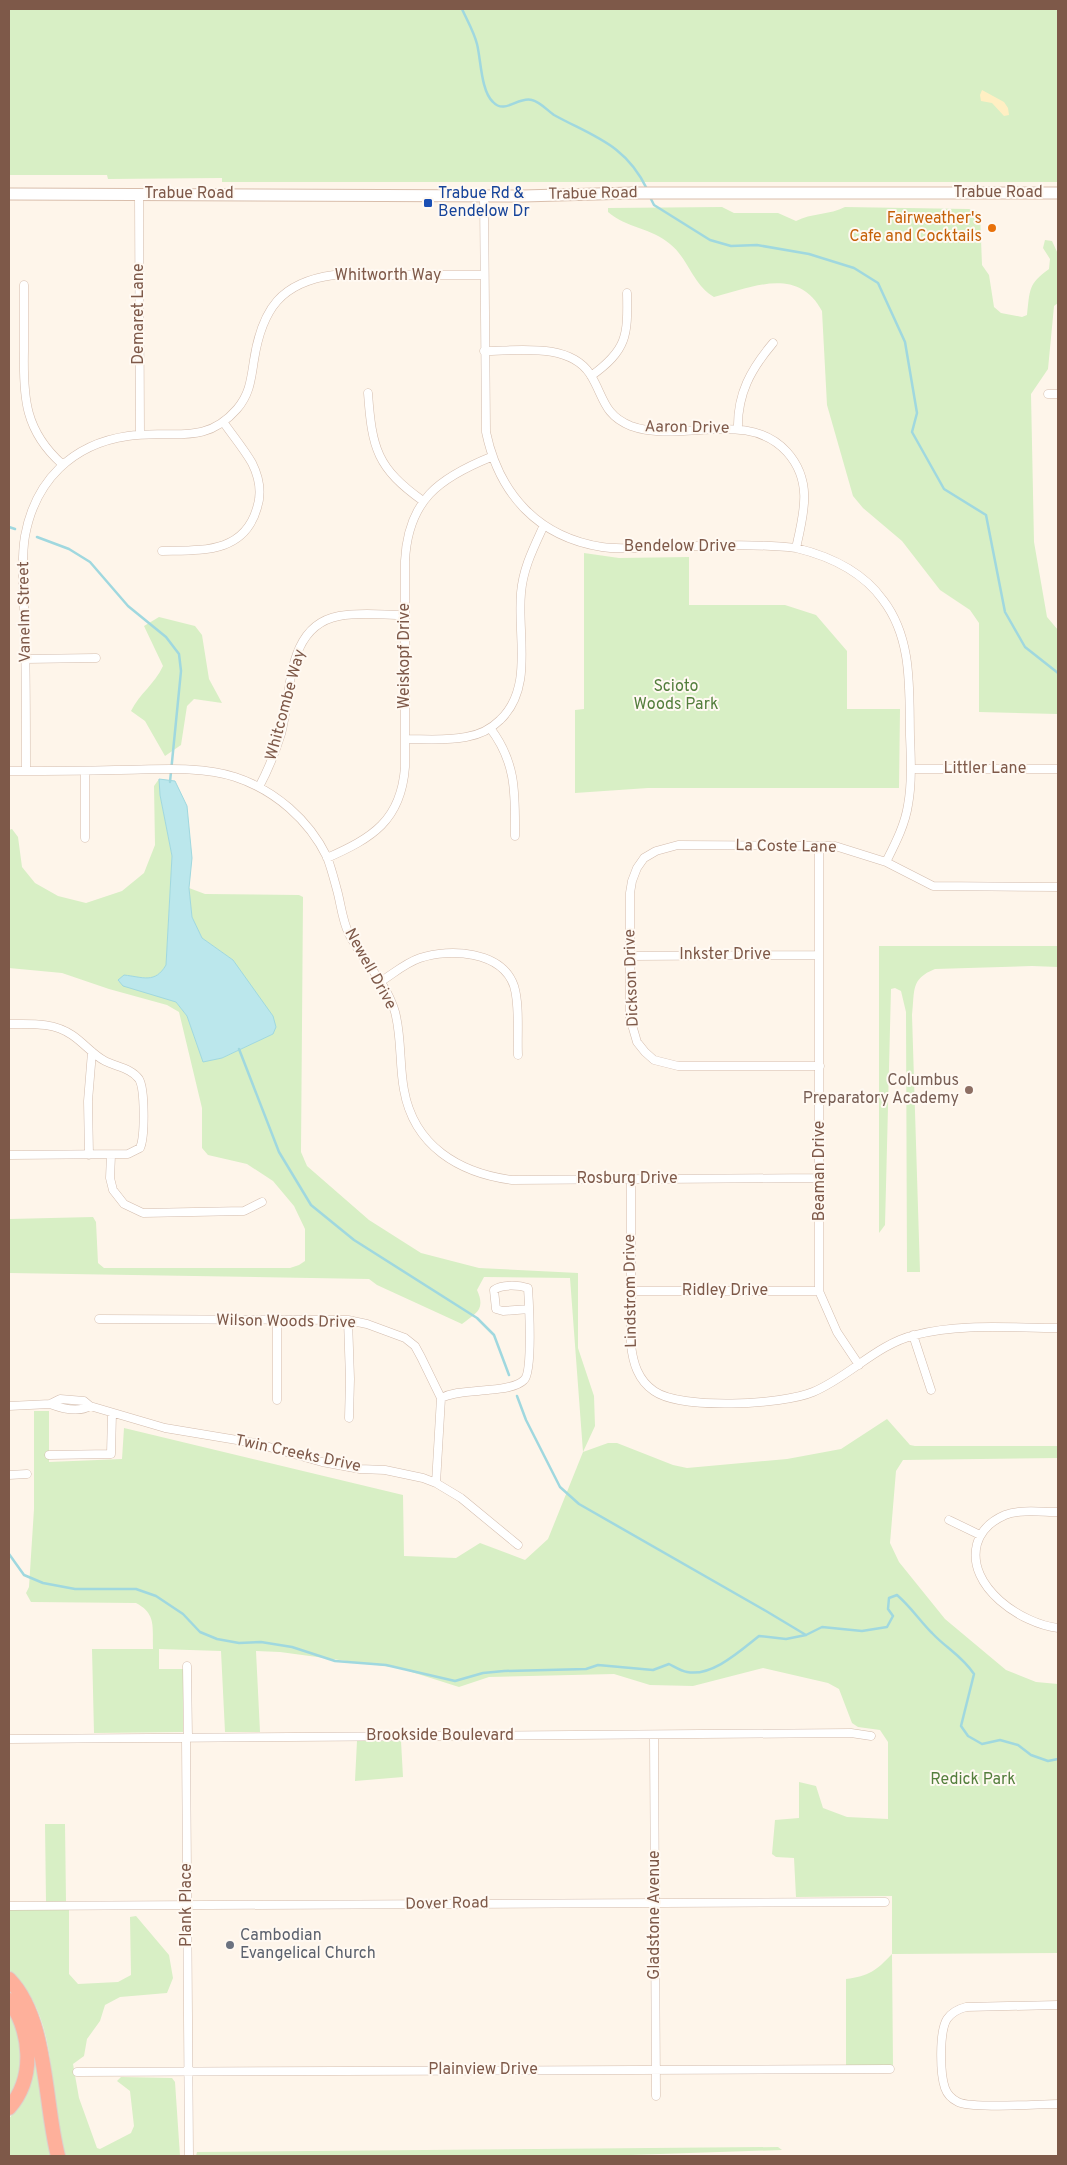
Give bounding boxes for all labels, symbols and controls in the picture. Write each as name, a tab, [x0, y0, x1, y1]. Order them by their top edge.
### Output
street label: Trabue Road	[548, 183, 638, 205]
street label: Trabue Road	[953, 183, 1043, 203]
street label: Trabue Road	[144, 184, 234, 204]
place label: Trabue Rd & Bendelow Dr	[438, 184, 530, 222]
marker: Trabue Rd & Bendelow Dr	[422, 197, 434, 209]
place label: Fairweather's Cafe and Cocktails	[849, 209, 982, 247]
marker: Fairweather's Cafe and Cocktails	[986, 222, 998, 234]
street label: Demaret Lane	[129, 263, 149, 365]
street label: Whitworth Way	[335, 266, 441, 286]
street label: Aaron Drive	[644, 417, 730, 439]
street label: Bendelow Drive	[624, 537, 736, 557]
street label: Vanelm Street	[14, 561, 36, 663]
street label: Weiskopf Drive	[395, 603, 415, 709]
street label: Whitcombe Way	[262, 647, 310, 763]
park label: Scioto Woods Park	[634, 677, 718, 715]
street label: Littler Lane	[944, 759, 1026, 779]
street label: La Coste Lane	[735, 836, 837, 858]
street label: Newell Drive	[339, 925, 401, 1013]
street label: Dickson Drive	[620, 929, 644, 1027]
street label: Inkster Drive	[679, 945, 771, 965]
place label: Columbus Preparatory Academy	[803, 1071, 959, 1109]
marker: Columbus Preparatory Academy	[963, 1084, 975, 1096]
street label: Beaman Drive	[810, 1121, 830, 1221]
street label: Rosburg Drive	[576, 1169, 678, 1189]
street label: Lindstrom Drive	[620, 1234, 642, 1348]
street label: Ridley Drive	[682, 1281, 768, 1301]
street label: Wilson Woods Drive	[216, 1311, 356, 1333]
street label: Twin Creeks Drive	[233, 1431, 363, 1477]
street label: Brookside Boulevard	[366, 1726, 514, 1746]
park label: Redick Park	[930, 1770, 1016, 1790]
street label: Gladstone Avenue	[645, 1850, 665, 1980]
street label: Plank Place	[177, 1863, 197, 1947]
street label: Dover Road	[405, 1893, 489, 1915]
place label: Cambodian Evangelical Church	[240, 1926, 376, 1964]
marker: Cambodian Evangelical Church	[224, 1939, 236, 1951]
street label: Plainview Drive	[428, 2060, 538, 2080]

